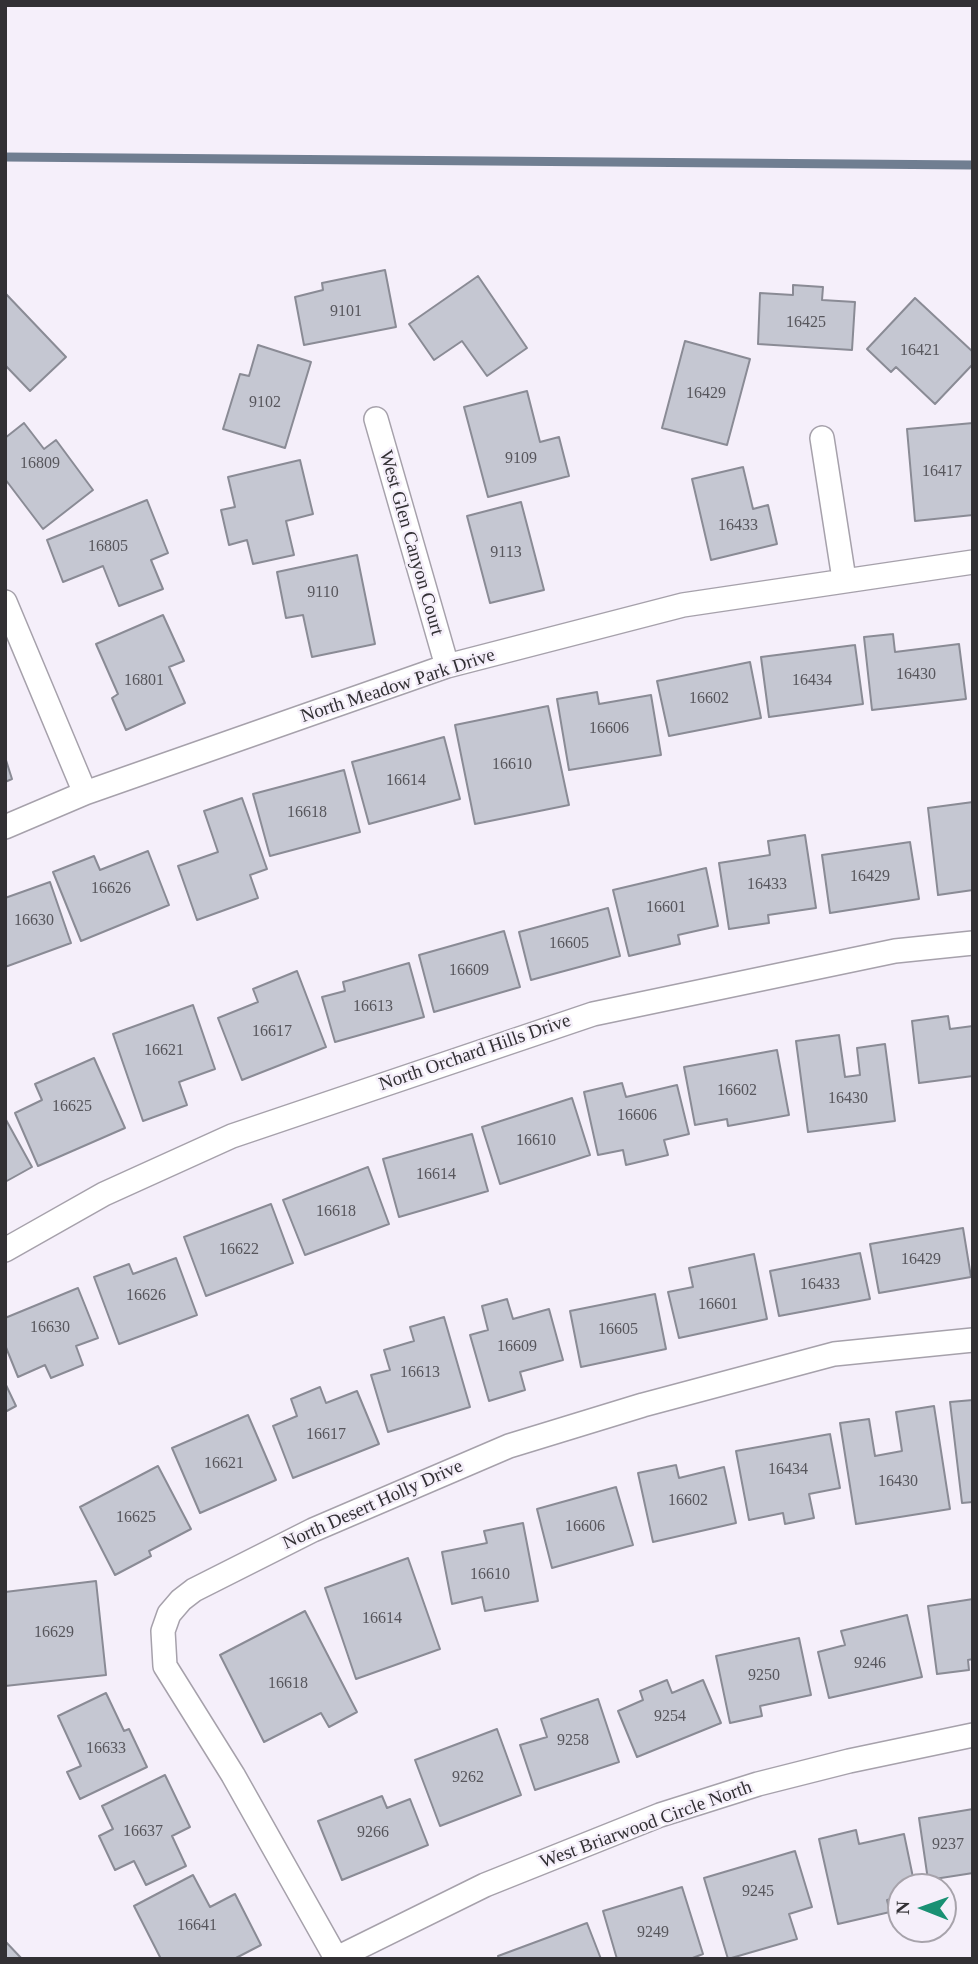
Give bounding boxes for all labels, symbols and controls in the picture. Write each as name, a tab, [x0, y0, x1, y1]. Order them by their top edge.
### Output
house number: 9101	[330, 302, 362, 322]
house number: 16425	[786, 313, 826, 333]
house number: 16421	[900, 341, 940, 361]
house number: 16429	[686, 384, 726, 404]
house number: 9102	[249, 393, 281, 413]
street label: West Glen Canyon Court	[374, 448, 448, 638]
house number: 9109	[505, 449, 537, 469]
house number: 16809	[20, 454, 60, 474]
house number: 16417	[922, 462, 962, 482]
house number: 16433	[718, 516, 758, 536]
house number: 16805	[88, 537, 128, 557]
house number: 9113	[490, 543, 522, 563]
house number: 9110	[307, 583, 339, 603]
street label: North Meadow Park Drive	[298, 644, 498, 728]
house number: 16430	[896, 665, 936, 685]
house number: 16801	[124, 671, 164, 691]
house number: 16434	[792, 671, 832, 691]
house number: 16602	[689, 689, 729, 709]
house number: 16606	[589, 719, 629, 739]
house number: 16610	[492, 755, 532, 775]
house number: 16614	[386, 771, 426, 791]
house number: 16618	[287, 803, 327, 823]
house number: 16429	[850, 867, 890, 887]
house number: 16433	[747, 875, 787, 895]
house number: 16626	[91, 879, 131, 899]
house number: 16601	[646, 898, 686, 918]
house number: 16630	[14, 911, 54, 931]
house number: 16605	[549, 934, 589, 954]
house number: 16609	[449, 961, 489, 981]
house number: 16613	[353, 997, 393, 1017]
street label: North Orchard Hills Drive	[376, 1009, 574, 1097]
house number: 16617	[252, 1022, 292, 1042]
house number: 16621	[144, 1041, 184, 1061]
house number: 16602	[717, 1081, 757, 1101]
house number: 16430	[828, 1089, 868, 1109]
house number: 16625	[52, 1097, 92, 1117]
house number: 16606	[617, 1106, 657, 1126]
house number: 16610	[516, 1131, 556, 1151]
house number: 16614	[416, 1165, 456, 1185]
house number: 16618	[316, 1202, 356, 1222]
house number: 16622	[219, 1240, 259, 1260]
house number: 16429	[901, 1250, 941, 1270]
house number: 16433	[800, 1275, 840, 1295]
house number: 16626	[126, 1286, 166, 1306]
house number: 16601	[698, 1295, 738, 1315]
house number: 16630	[30, 1318, 70, 1338]
house number: 16605	[598, 1320, 638, 1340]
house number: 16609	[497, 1337, 537, 1357]
house number: 16613	[400, 1363, 440, 1383]
house number: 16617	[306, 1425, 346, 1445]
house number: 16621	[204, 1454, 244, 1474]
street label: North Desert Holly Drive	[279, 1455, 467, 1555]
house number: 16434	[768, 1460, 808, 1480]
house number: 16430	[878, 1472, 918, 1492]
house number: 16602	[668, 1491, 708, 1511]
house number: 16625	[116, 1508, 156, 1528]
house number: 16606	[565, 1517, 605, 1537]
house number: 16610	[470, 1565, 510, 1585]
house number: 16614	[362, 1609, 402, 1629]
house number: 16629	[34, 1623, 74, 1643]
house number: 9246	[854, 1654, 886, 1674]
house number: 9250	[748, 1666, 780, 1686]
house number: 16618	[268, 1674, 308, 1694]
house number: 9254	[654, 1707, 686, 1727]
house number: 9258	[557, 1731, 589, 1751]
house number: 16633	[86, 1739, 126, 1759]
house number: 9262	[452, 1768, 484, 1788]
street label: West Briarwood Circle North	[537, 1776, 755, 1874]
house number: 16637	[123, 1822, 163, 1842]
house number: 9266	[357, 1823, 389, 1843]
house number: 9237	[932, 1835, 964, 1855]
north arrow	[887, 1873, 957, 1943]
house number: 9245	[742, 1882, 774, 1902]
text: N	[892, 1901, 913, 1915]
house number: 16641	[177, 1916, 217, 1936]
house number: 9249	[637, 1923, 669, 1943]

